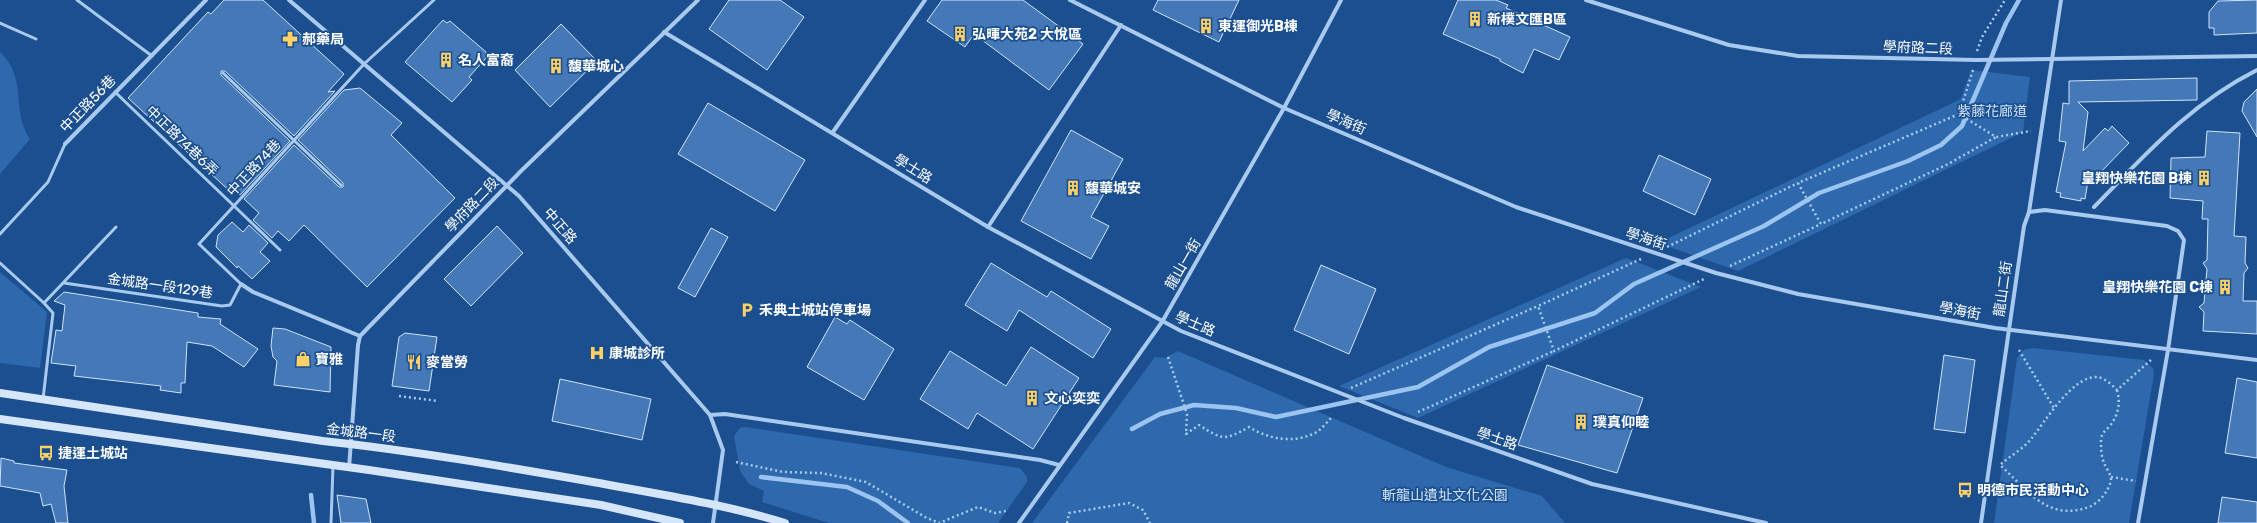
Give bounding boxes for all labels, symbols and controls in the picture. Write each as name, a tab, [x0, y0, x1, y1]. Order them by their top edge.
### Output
building icon: 新樸文匯B區	[1466, 10, 1484, 28]
place label: 新樸文匯B區	[1487, 11, 1567, 28]
building icon: 東運御光B棟	[1197, 17, 1215, 35]
place label: 東運御光B棟	[1218, 18, 1298, 35]
building icon: 弘暉大苑2 大悅區	[951, 25, 969, 43]
place label: 弘暉大苑2 大悅區	[972, 26, 1082, 43]
pharmacy icon: 郝藥局	[281, 30, 299, 48]
place label: 郝藥局	[302, 31, 344, 48]
street label: 學府路二段	[1883, 38, 1953, 58]
building icon: 名人富裔	[437, 51, 455, 69]
place label: 名人富裔	[458, 52, 514, 69]
building icon: 馥華城心	[547, 57, 565, 75]
place label: 馥華城心	[568, 58, 624, 75]
street label: 中正路56巷	[57, 72, 119, 136]
street label: 中正路74巷6弄	[142, 102, 222, 180]
park label: 紫藤花廊道	[1957, 103, 2027, 120]
street label: 學海街	[1323, 106, 1369, 138]
street label: 中正路74巷	[223, 136, 285, 200]
street label: 學士路	[891, 151, 935, 187]
building icon: 皇翔快樂花園 B棟	[2195, 169, 2213, 187]
place label: 皇翔快樂花園 B棟	[2081, 170, 2192, 187]
street label: 學府路二段	[442, 174, 502, 236]
building icon: 馥華城安	[1064, 179, 1082, 197]
place label: 馥華城安	[1085, 180, 1141, 197]
street label: 中正路	[540, 205, 580, 247]
street label: 學海街	[1623, 224, 1669, 254]
street label: 龍山一街	[1162, 236, 1204, 292]
street label: 龍山二街	[1991, 260, 2015, 318]
street label: 金城路一段129巷	[106, 270, 214, 302]
building icon: 皇翔快樂花園 C棟	[2216, 278, 2234, 296]
place label: 皇翔快樂花園 C棟	[2102, 279, 2213, 296]
street label: 學海街	[1938, 299, 1982, 323]
parking icon: 禾典土城站停車場	[738, 301, 756, 319]
place label: 禾典土城站停車場	[759, 302, 871, 319]
street label: 學士路	[1172, 308, 1218, 340]
hospital icon: 康城診所	[588, 344, 606, 362]
place label: 康城診所	[609, 345, 665, 362]
shop icon: 寶雅	[294, 350, 312, 368]
place label: 寶雅	[315, 351, 343, 368]
restaurant icon: 麥當勞	[405, 353, 423, 371]
place label: 麥當勞	[426, 354, 468, 371]
building icon: 文心奕奕	[1023, 389, 1041, 407]
place label: 文心奕奕	[1044, 390, 1100, 407]
building icon: 璞真仰睦	[1572, 413, 1590, 431]
place label: 璞真仰睦	[1593, 414, 1649, 431]
street label: 金城路一段	[325, 420, 397, 446]
street label: 學士路	[1474, 424, 1520, 454]
bus stop icon: 捷運土城站	[37, 444, 55, 462]
place label: 捷運土城站	[58, 445, 128, 462]
bus stop icon: 明德市民活動中心	[1956, 481, 1974, 499]
place label: 明德市民活動中心	[1977, 482, 2089, 499]
park label: 斬龍山遺址文化公園	[1382, 487, 1508, 504]

